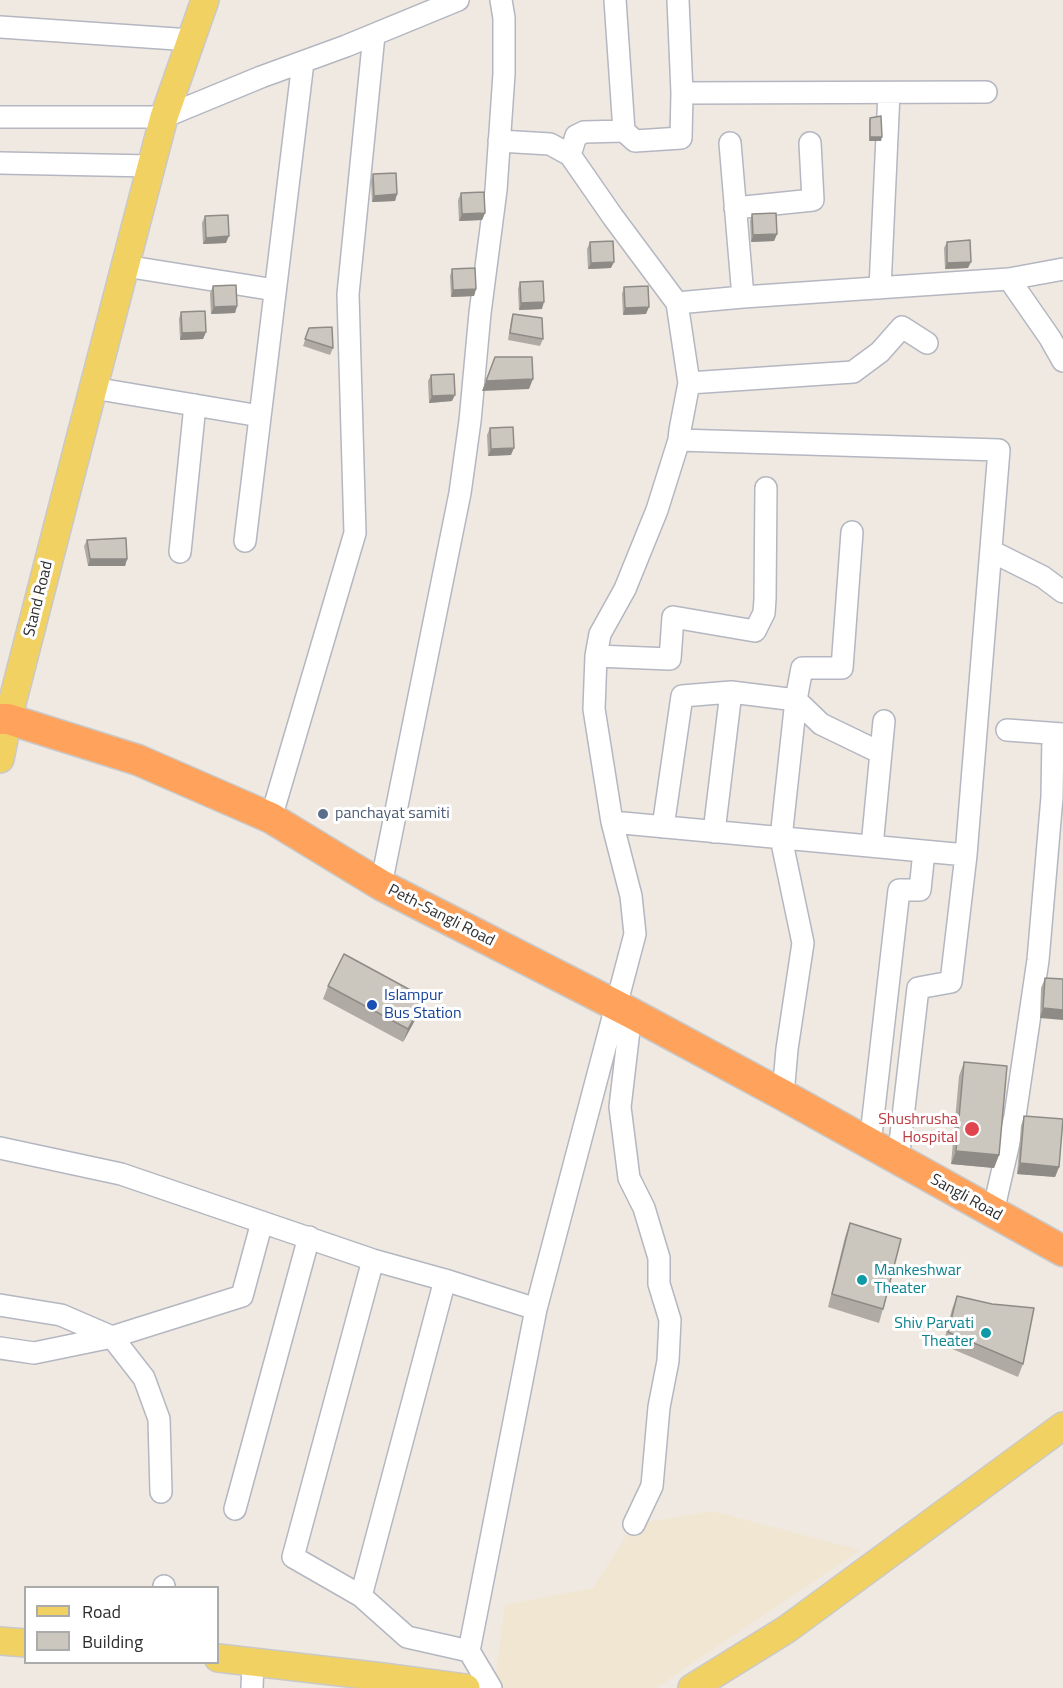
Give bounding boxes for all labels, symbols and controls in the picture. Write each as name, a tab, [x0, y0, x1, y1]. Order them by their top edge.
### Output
street label: Stand Road	[20, 559, 58, 639]
place label: panchayat samiti	[335, 804, 450, 824]
marker: panchayat samiti	[316, 807, 330, 821]
street label: Peth-Sangli Road	[384, 881, 498, 951]
place label: Islampur Bus Station	[384, 986, 462, 1024]
marker: Islampur Bus Station	[365, 998, 379, 1012]
place label: Shushrusha Hospital	[878, 1110, 958, 1148]
marker: Shushrusha Hospital	[963, 1120, 981, 1138]
street label: Sangli Road	[927, 1170, 1005, 1226]
place label: Mankeshwar Theater	[874, 1261, 961, 1299]
marker: Mankeshwar Theater	[855, 1273, 869, 1287]
place label: Shiv Parvati Theater	[894, 1314, 974, 1352]
marker: Shiv Parvati Theater	[979, 1326, 993, 1340]
legend	[24, 1586, 219, 1664]
text: Road	[82, 1598, 121, 1625]
text: Building	[82, 1628, 143, 1655]

